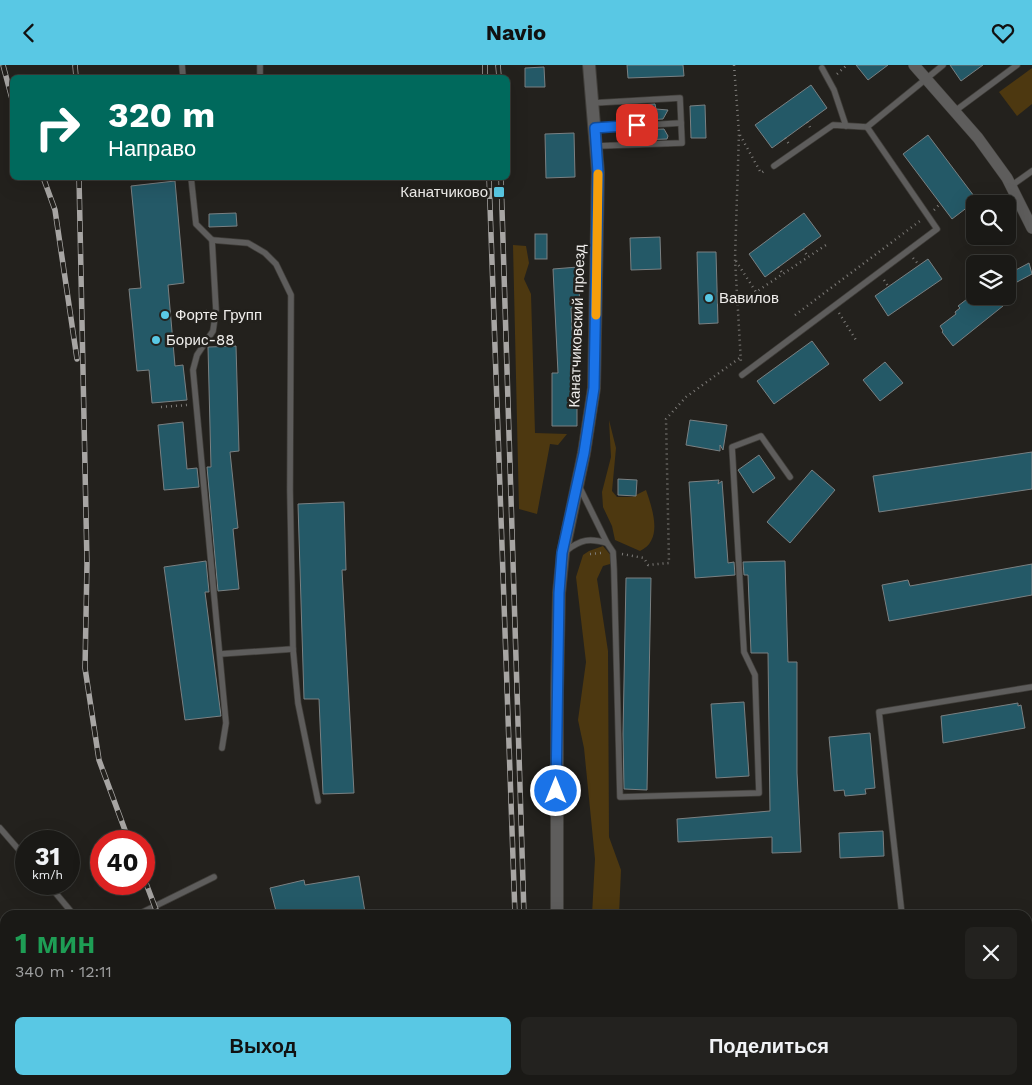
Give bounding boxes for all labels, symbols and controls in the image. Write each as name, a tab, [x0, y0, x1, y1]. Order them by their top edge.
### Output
icon: back	[15, 19, 43, 47]
icon: heart	[989, 19, 1017, 47]
text: Navio	[486, 20, 546, 45]
text: 320 m	[108, 94, 215, 136]
icon: right	[25, 95, 90, 160]
pin	[616, 104, 658, 146]
icon: arrive	[623, 111, 651, 139]
text: Направо	[108, 136, 196, 161]
place label: Канатчиково	[400, 183, 488, 201]
marker: Канатчиково	[492, 185, 506, 199]
map controls	[966, 195, 1016, 305]
button: search	[966, 195, 1016, 245]
street label: Канатчиковский проезд	[565, 244, 589, 408]
button: layers	[966, 255, 1016, 305]
place label: Вавилов	[719, 289, 779, 307]
marker: Вавилов	[703, 292, 715, 304]
place label: Форте Групп	[175, 306, 262, 324]
marker: Форте Групп	[159, 309, 171, 321]
place label: Борис-88	[166, 331, 235, 349]
marker: Борис-88	[150, 334, 162, 346]
position arrow	[529, 764, 581, 816]
speed limit sign: 40	[90, 830, 155, 895]
text: 31	[35, 842, 60, 871]
text: km/h	[32, 868, 63, 882]
text: 1 мин	[15, 925, 95, 960]
button: close	[965, 927, 1017, 979]
text: 340 m · 12:11	[15, 962, 112, 981]
button: Выход	[15, 1017, 511, 1075]
button: Поделиться	[521, 1017, 1017, 1075]

